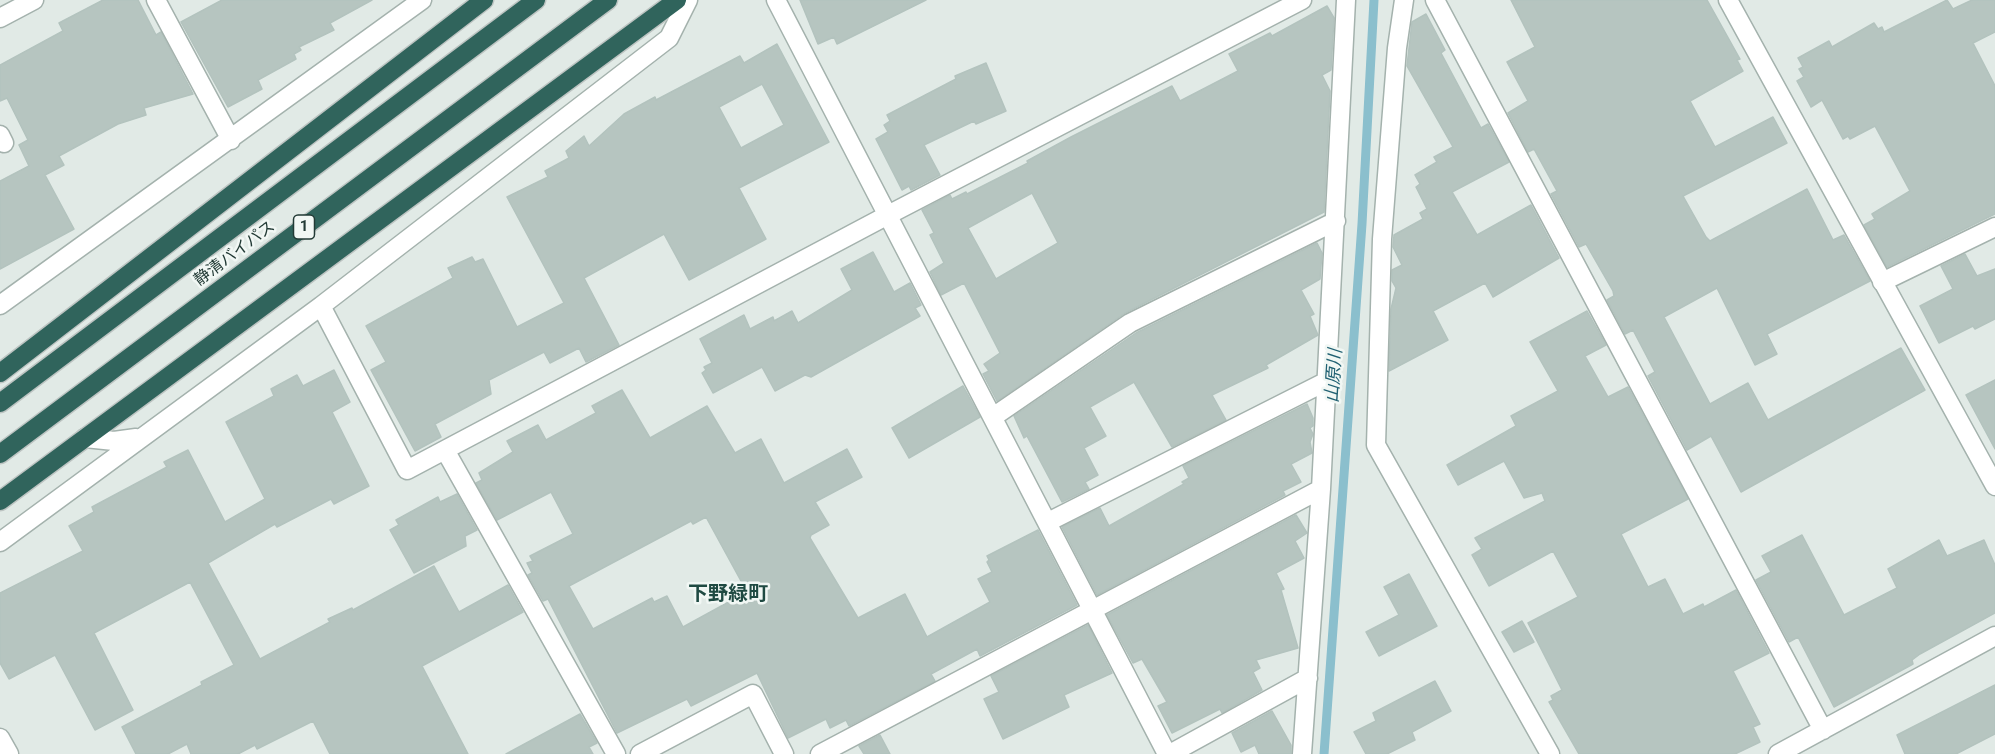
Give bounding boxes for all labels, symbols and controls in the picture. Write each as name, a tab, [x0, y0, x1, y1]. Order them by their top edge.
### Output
road number: 1	[294, 215, 314, 239]
street label: 静清バイパス	[191, 217, 279, 291]
water label: 山原川	[1322, 348, 1348, 404]
district label: 下野緑町	[688, 583, 768, 607]

